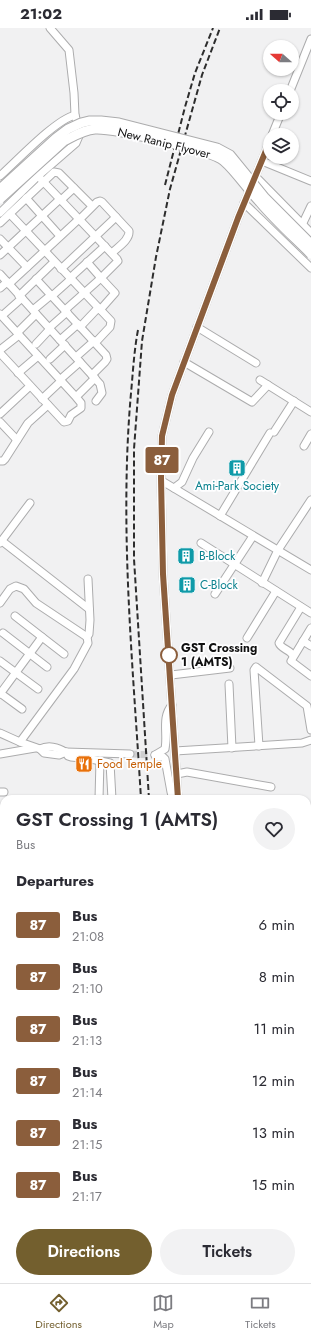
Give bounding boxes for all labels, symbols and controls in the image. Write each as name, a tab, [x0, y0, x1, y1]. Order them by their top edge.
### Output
text: 21:02	[20, 3, 62, 25]
north arrow	[263, 40, 299, 76]
map controls	[263, 40, 299, 164]
button: locate	[263, 84, 299, 120]
street label: New Ranip Flyover	[116, 123, 213, 163]
button: layers	[263, 128, 299, 164]
line badge: 87	[144, 447, 180, 473]
text: 87	[153, 450, 171, 470]
building icon: Ami-Park Society	[227, 458, 247, 478]
place label: Ami-Park Society	[195, 477, 280, 495]
building icon: B-Block	[176, 546, 196, 566]
place label: B-Block	[199, 547, 236, 565]
building icon: C-Block	[177, 575, 197, 595]
place label: C-Block	[200, 576, 238, 594]
place label: GST Crossing 1 (AMTS)	[181, 639, 257, 671]
marker: GST Crossing 1 (AMTS)	[160, 646, 178, 664]
restaurant icon: Food Temple	[74, 754, 94, 774]
place label: Food Temple	[97, 755, 162, 773]
text: GST Crossing 1 (AMTS)	[16, 806, 218, 833]
button: heart	[253, 808, 295, 850]
text: Bus	[16, 835, 35, 854]
text: Departures	[16, 870, 94, 892]
text: Bus	[72, 905, 97, 927]
text: 6 min	[258, 914, 295, 936]
text: 87	[29, 915, 47, 935]
text: 21:08	[72, 927, 104, 946]
text: Bus	[72, 957, 97, 979]
text: 8 min	[259, 966, 295, 988]
text: 87	[29, 967, 47, 987]
text: 21:10	[72, 979, 103, 998]
text: Bus	[72, 1009, 97, 1031]
text: 11 min	[254, 1018, 295, 1040]
text: 87	[29, 1019, 47, 1039]
text: 21:13	[72, 1031, 102, 1050]
text: Bus	[72, 1061, 97, 1083]
text: 12 min	[252, 1070, 295, 1092]
text: 87	[29, 1071, 47, 1091]
text: 21:14	[72, 1083, 103, 1102]
text: Bus	[72, 1113, 97, 1135]
text: 13 min	[252, 1122, 295, 1144]
text: 87	[29, 1123, 47, 1143]
text: 21:15	[72, 1135, 102, 1154]
text: Bus	[72, 1165, 97, 1187]
text: 15 min	[252, 1174, 295, 1196]
text: 87	[29, 1175, 47, 1195]
text: 21:17	[72, 1187, 102, 1206]
button: Directions	[16, 1229, 152, 1275]
button: Tickets	[160, 1229, 295, 1275]
tab: Directions	[35, 1292, 82, 1332]
tab: Map	[152, 1292, 174, 1332]
tab: Tickets	[245, 1292, 276, 1332]

